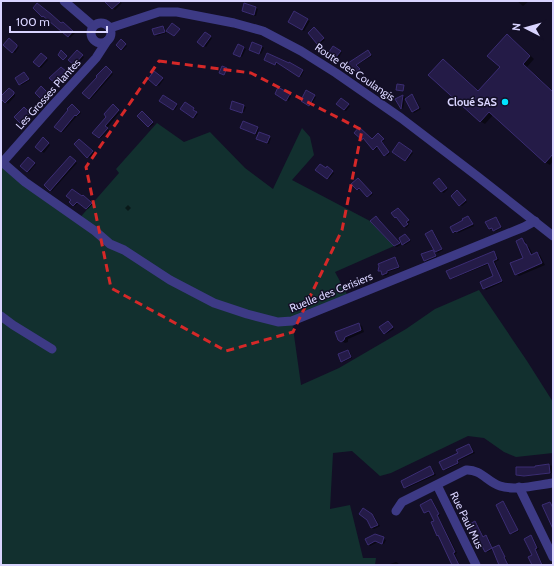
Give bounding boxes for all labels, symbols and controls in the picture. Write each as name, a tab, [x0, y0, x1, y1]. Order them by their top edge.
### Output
scale bar	[10, 8, 107, 34]
north arrow	[506, 8, 546, 48]
text: 100 m	[16, 14, 50, 29]
text: N	[509, 22, 523, 32]
street label: Route des Coulangis	[312, 40, 398, 104]
street label: Les Grosses Plantes	[12, 55, 84, 132]
place label: Cloué SAS	[447, 95, 498, 109]
marker: Cloué SAS	[500, 97, 510, 107]
street label: Ruelle des Cerisiers	[287, 269, 375, 315]
street label: Rue Paul Mus	[447, 489, 487, 551]

